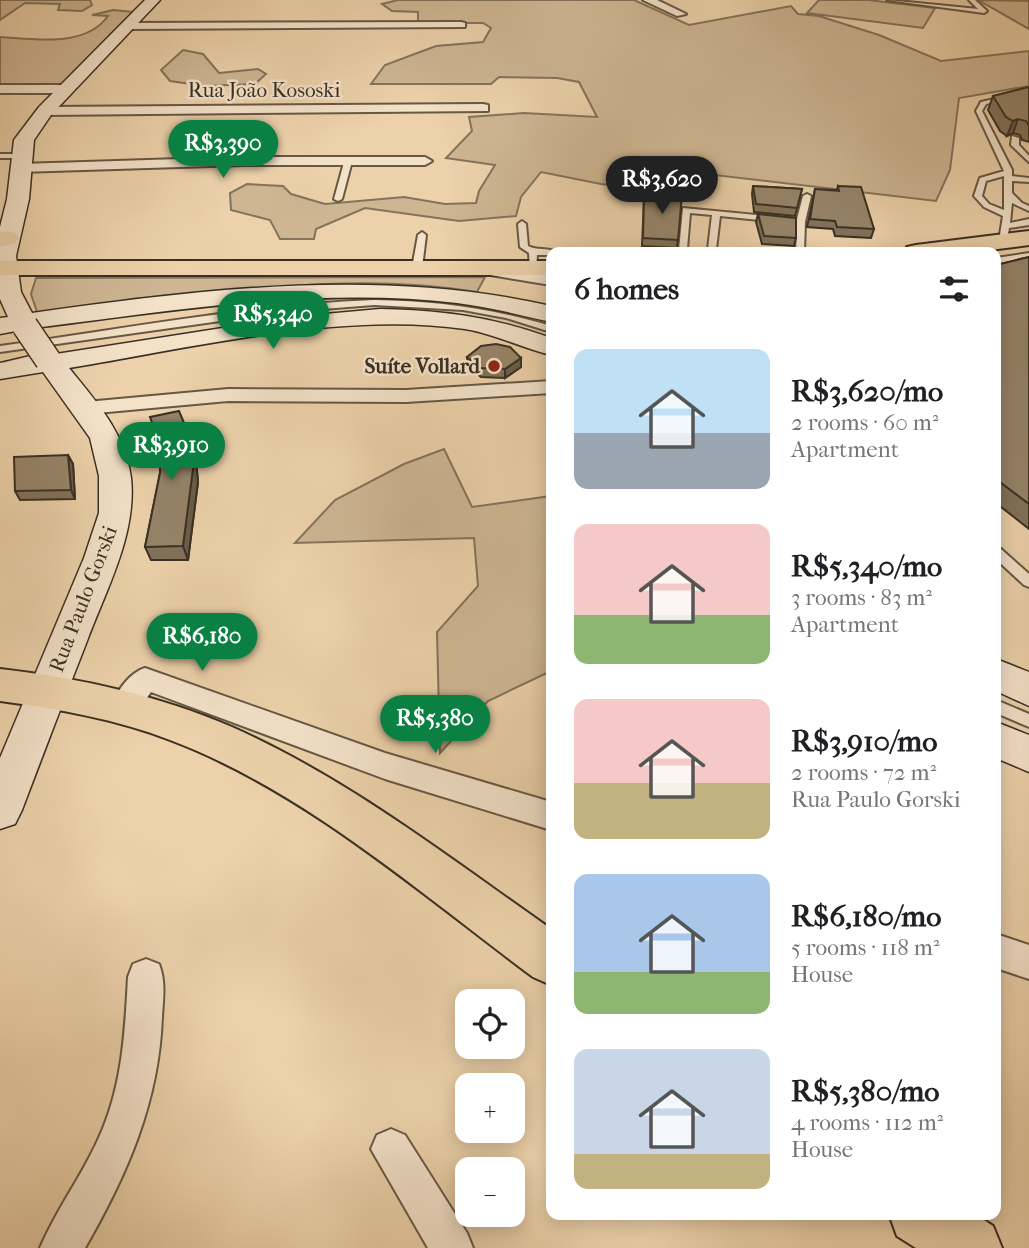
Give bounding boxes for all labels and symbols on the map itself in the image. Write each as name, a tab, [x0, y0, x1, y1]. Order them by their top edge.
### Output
street label: Rua João Kososki	[188, 78, 340, 102]
pin: R$3,390	[158, 120, 288, 180]
pin: R$3,620	[597, 156, 727, 216]
pin: R$5,340	[208, 292, 338, 351]
place label: Suíte Vollard	[365, 354, 481, 378]
marker: Suíte Vollard	[486, 358, 502, 374]
pin: R$3,910	[106, 422, 236, 482]
street label: Rua Paulo Gorski	[44, 522, 122, 676]
pin: R$6,180	[137, 614, 267, 673]
pin: R$5,380	[370, 696, 500, 755]

